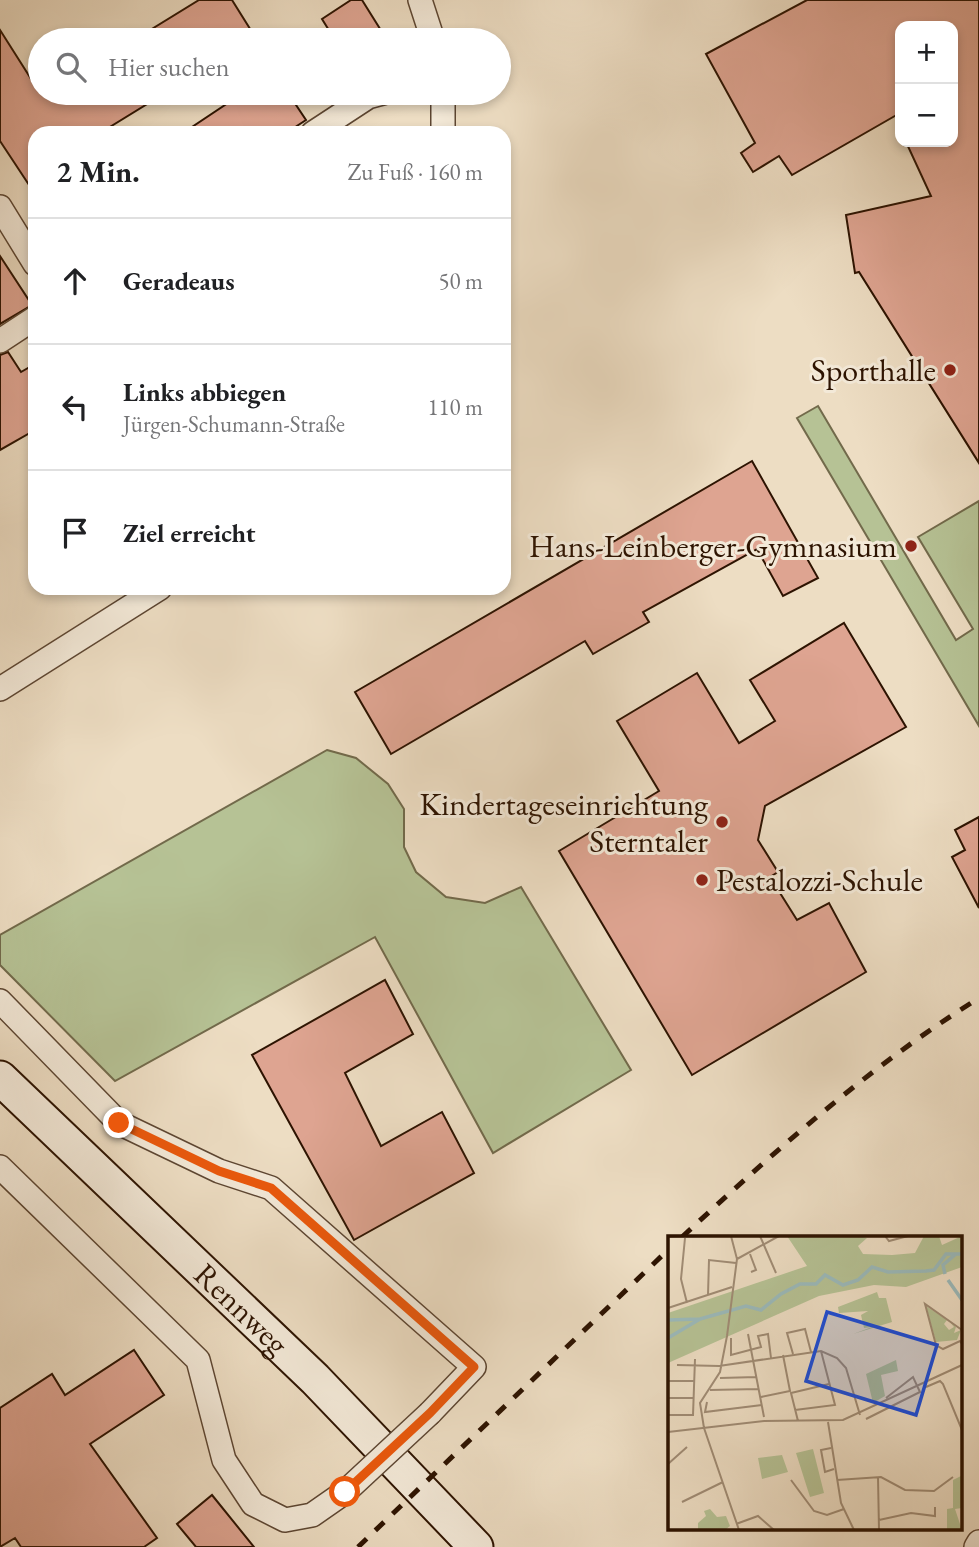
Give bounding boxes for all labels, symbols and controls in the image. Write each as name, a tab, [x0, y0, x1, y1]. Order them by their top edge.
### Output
map controls	[895, 21, 958, 147]
button: +	[895, 21, 958, 84]
search box	[28, 28, 511, 105]
icon: search	[52, 48, 90, 86]
text: Hier suchen	[108, 50, 229, 84]
button: −	[895, 84, 958, 147]
text: 2 Min.	[56, 152, 140, 191]
text: Zu Fuß · 160 m	[348, 157, 483, 187]
icon: ahead	[56, 262, 94, 300]
text: Geradeaus	[123, 264, 235, 298]
text: 50 m	[438, 266, 483, 296]
place label: Sporthalle	[811, 349, 936, 391]
marker: Sporthalle	[942, 362, 958, 378]
text: Links abbiegen	[123, 375, 286, 409]
icon: left	[56, 388, 94, 426]
text: 110 m	[427, 392, 483, 422]
text: Jürgen-Schumann-Straße	[123, 409, 345, 439]
icon: arrive	[56, 514, 94, 552]
text: Ziel erreicht	[123, 516, 255, 550]
place label: Hans-Leinberger-Gymnasium	[529, 525, 897, 567]
marker: Hans-Leinberger-Gymnasium	[903, 538, 919, 554]
place label: Kindertageseinrichtung Sterntaler	[420, 783, 709, 862]
marker: Kindertageseinrichtung Sterntaler	[714, 814, 730, 830]
place label: Pestalozzi-Schule	[716, 859, 923, 901]
marker: Pestalozzi-Schule	[694, 872, 710, 888]
route end	[103, 1107, 134, 1138]
inset map	[668, 1236, 962, 1530]
street label: Rennweg	[185, 1254, 299, 1365]
route start	[329, 1476, 360, 1507]

